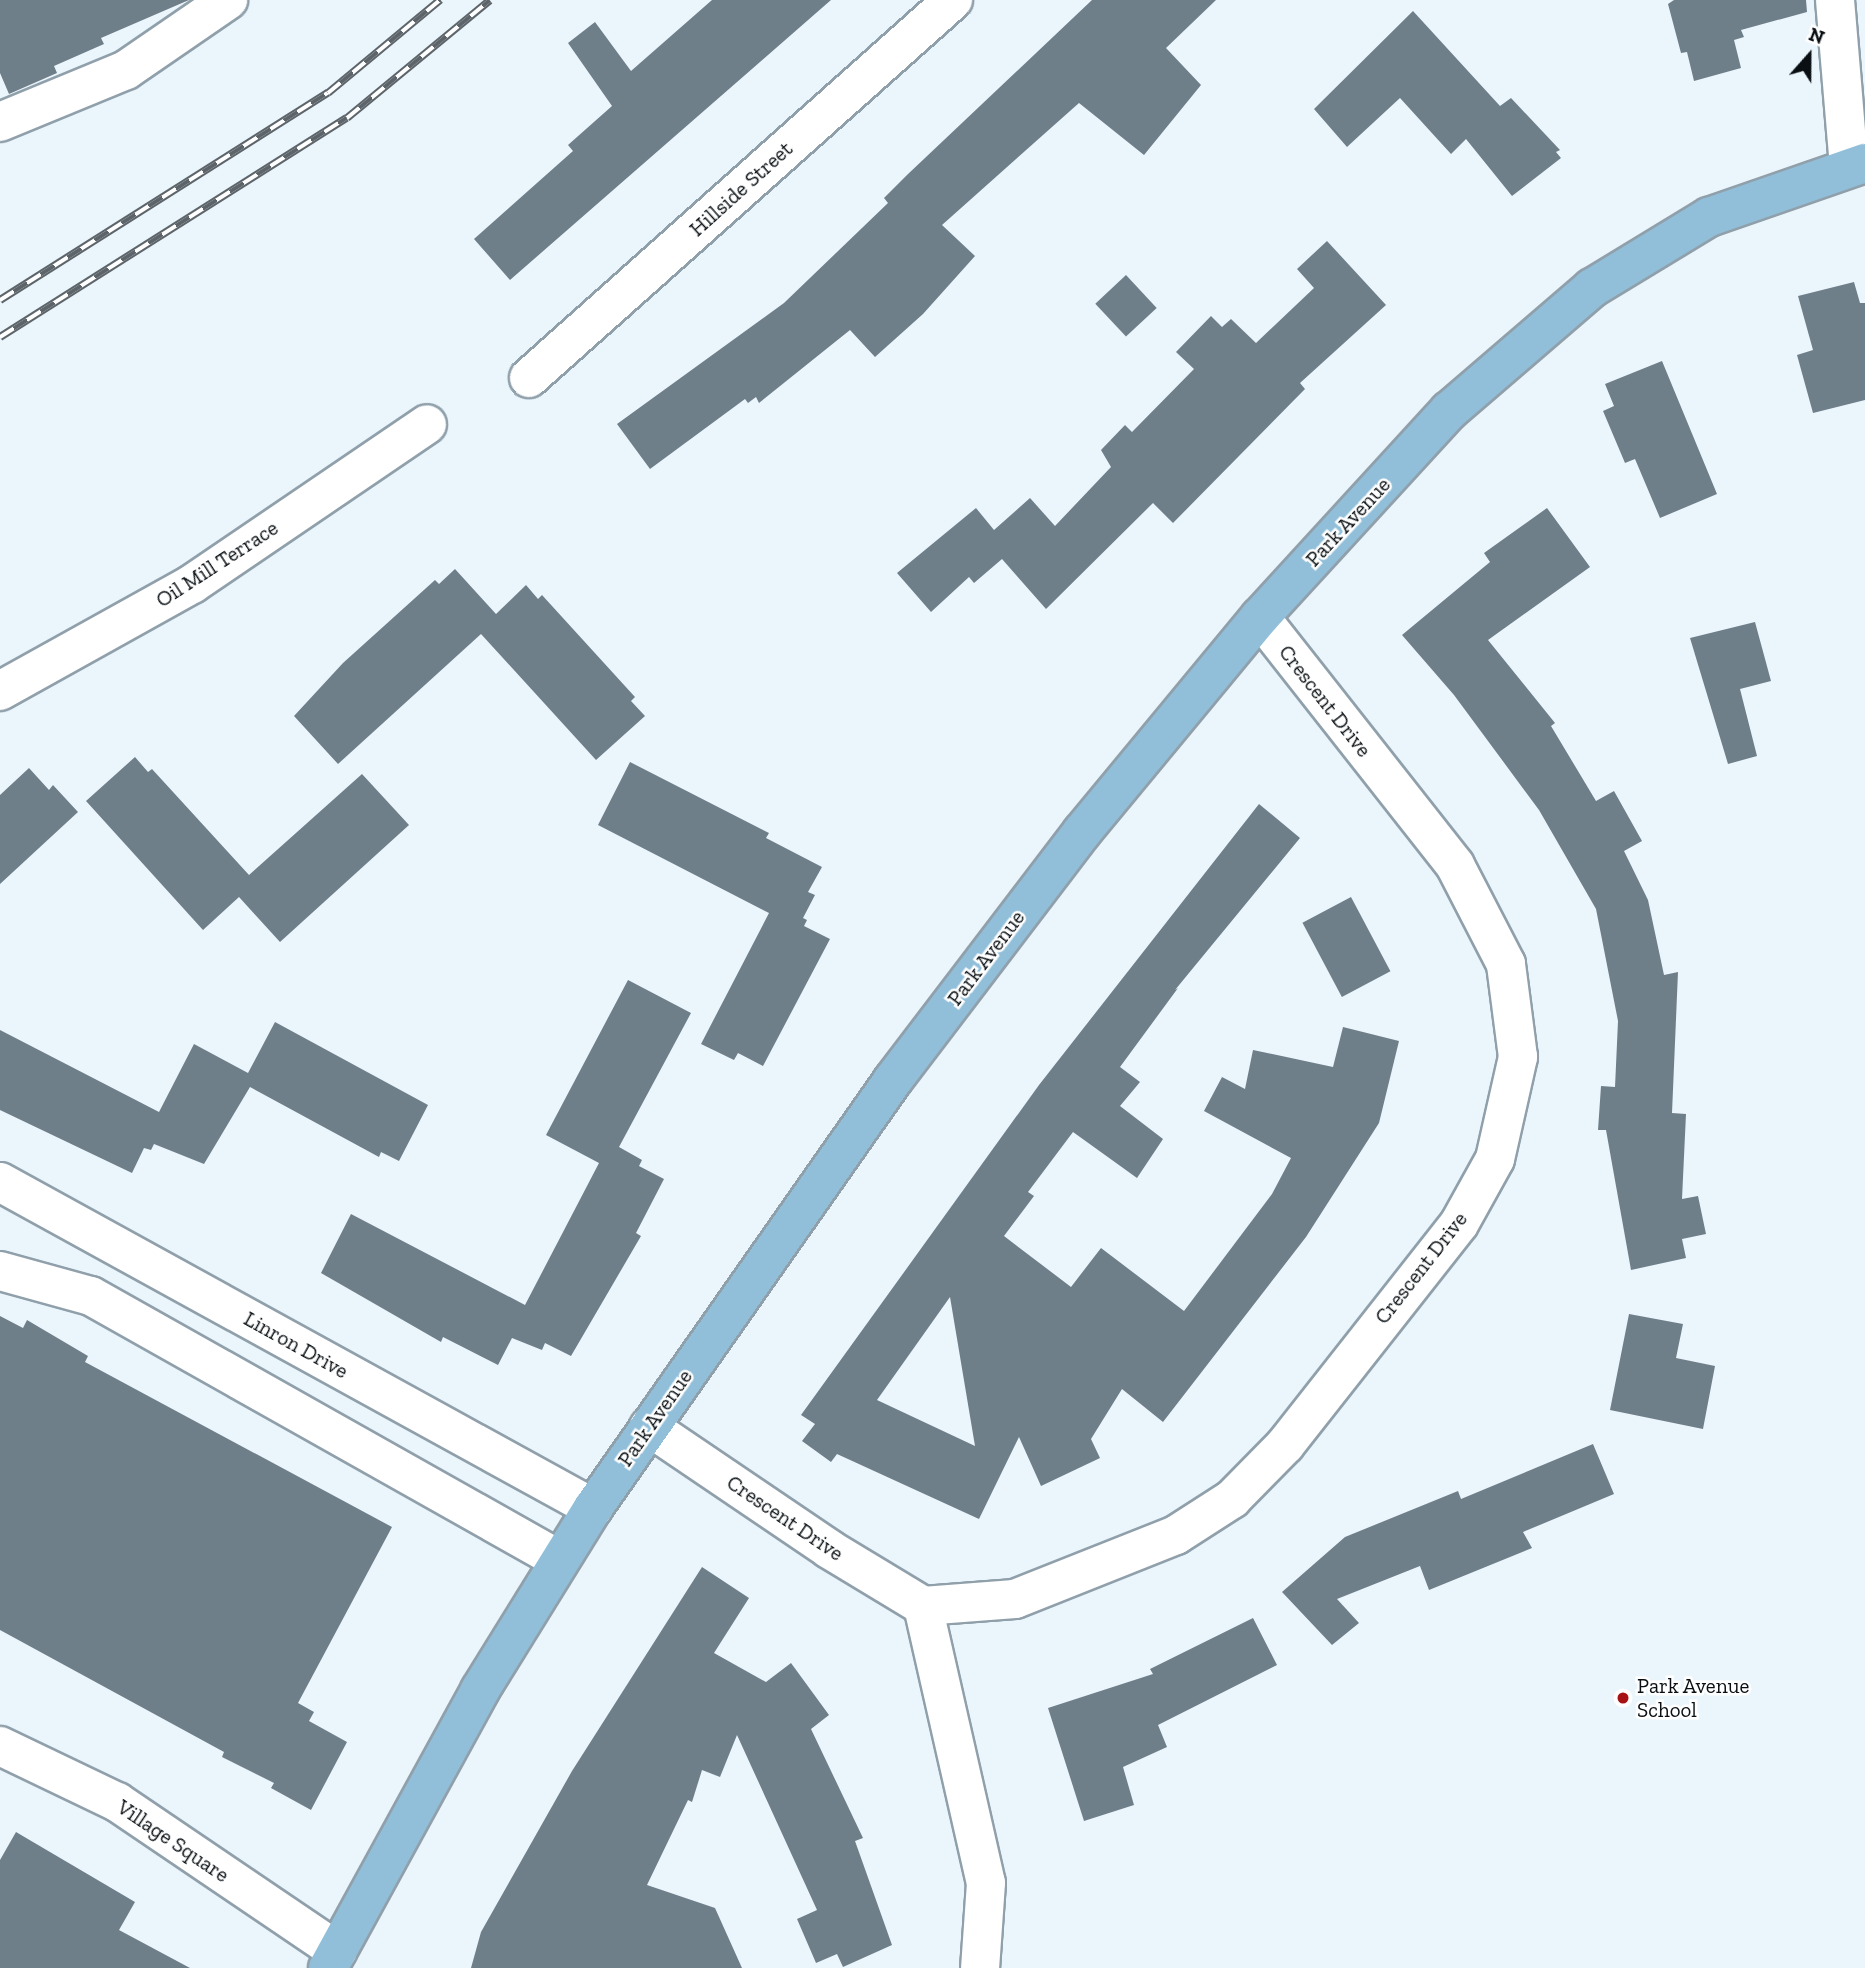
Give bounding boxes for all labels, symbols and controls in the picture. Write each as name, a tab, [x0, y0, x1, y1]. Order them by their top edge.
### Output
north arrow	[1774, 21, 1844, 91]
text: N	[1806, 23, 1828, 49]
street label: Hillside Street	[684, 136, 798, 242]
street label: Park Avenue	[1300, 472, 1396, 572]
street label: Oil Mill Terrace	[151, 515, 283, 613]
street label: Crescent Drive	[1273, 640, 1377, 762]
street label: Park Avenue	[942, 905, 1030, 1011]
street label: Crescent Drive	[1369, 1207, 1473, 1329]
street label: Linron Drive	[240, 1306, 352, 1384]
street label: Park Avenue	[612, 1364, 698, 1472]
street label: Crescent Drive	[722, 1470, 848, 1566]
place label: Park Avenue School	[1637, 1673, 1750, 1723]
marker: Park Avenue School	[1615, 1690, 1631, 1706]
street label: Village Square	[112, 1794, 234, 1888]

